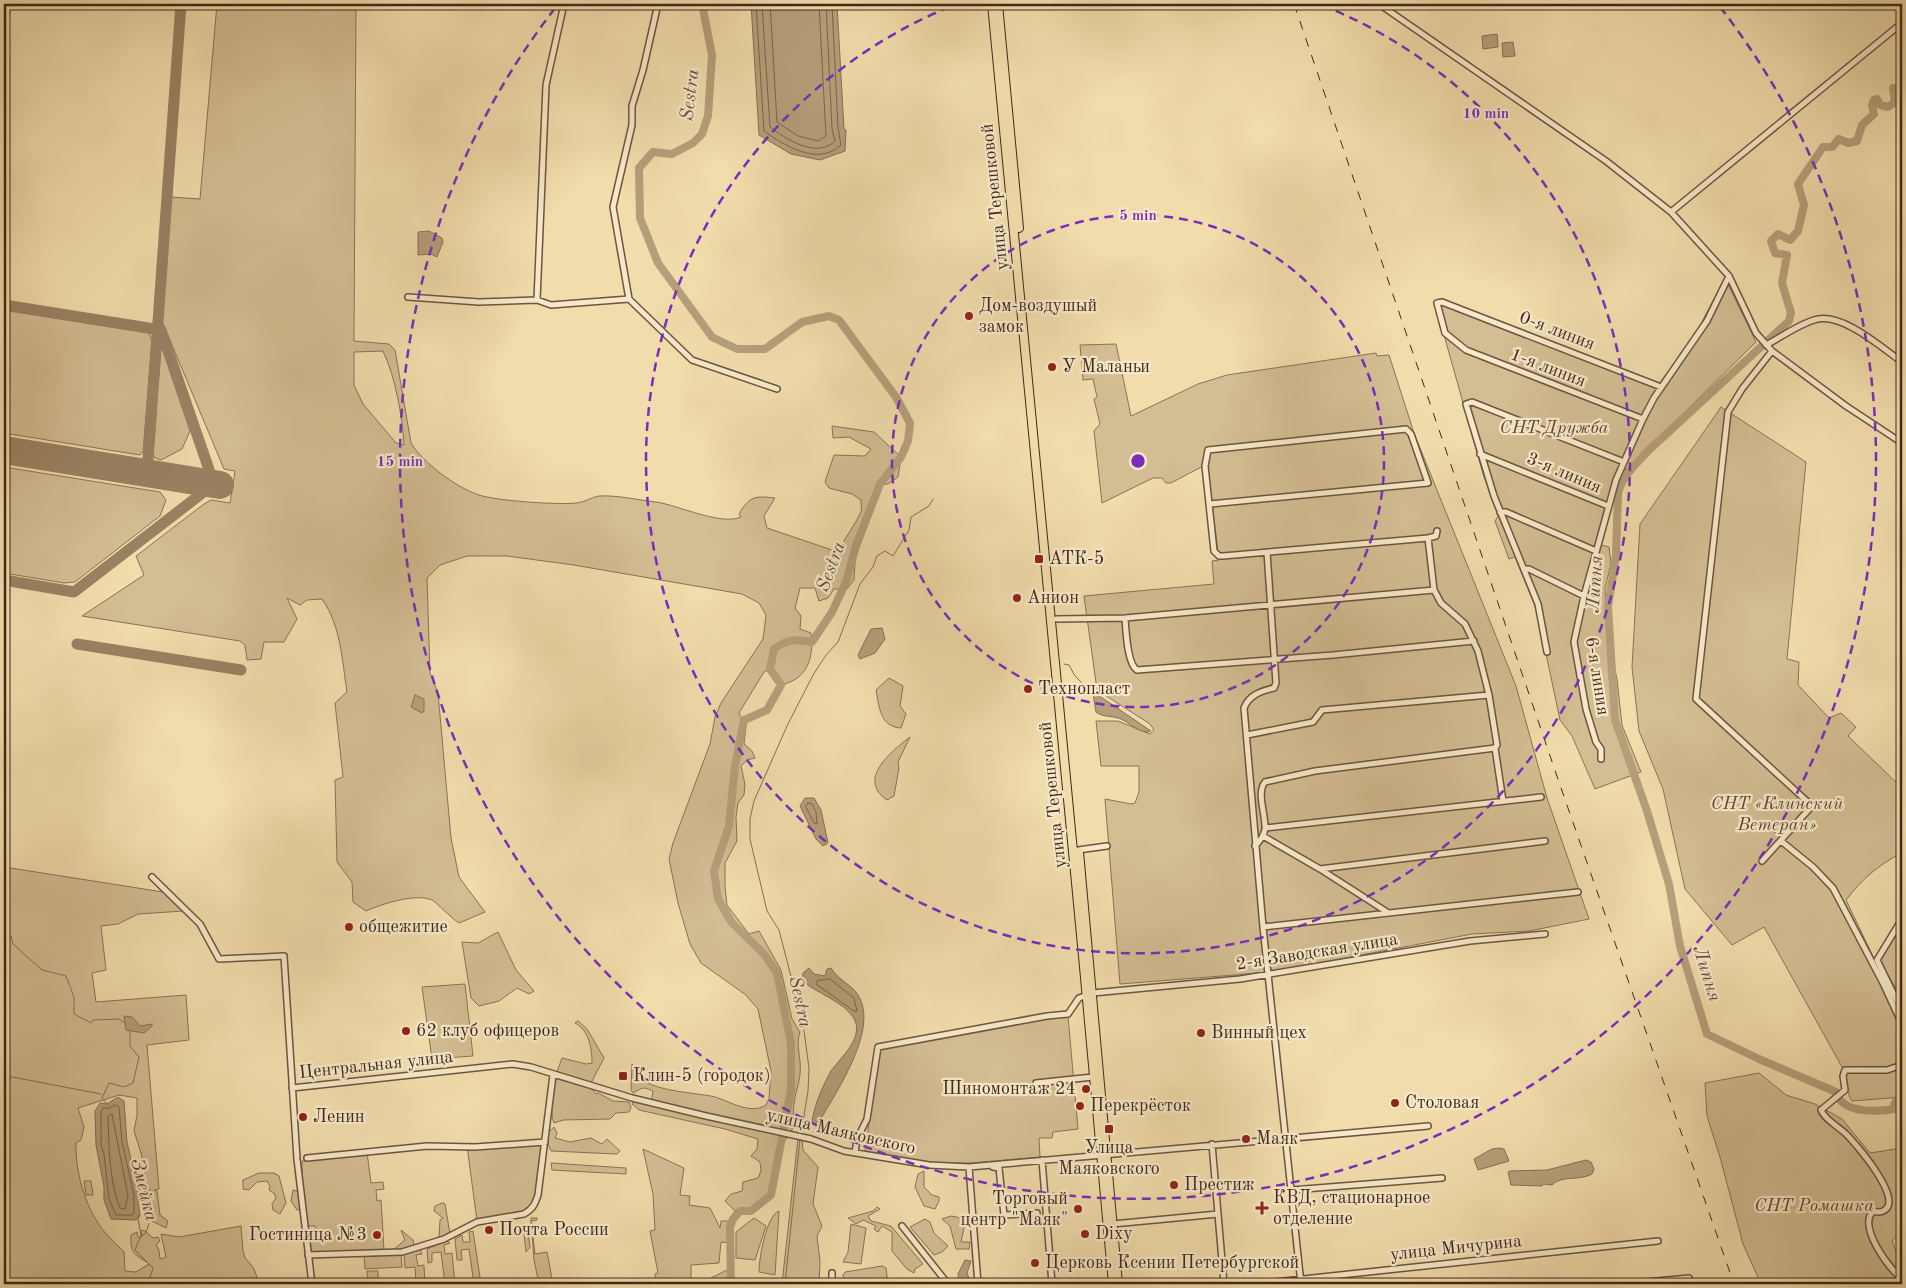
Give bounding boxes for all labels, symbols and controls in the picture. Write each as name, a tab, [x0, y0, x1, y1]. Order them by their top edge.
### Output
water label: Sestra	[678, 68, 704, 122]
text: 10 min	[1463, 107, 1509, 122]
street label: улица Терешковой	[978, 123, 1012, 271]
text: 5 min	[1119, 209, 1157, 224]
place label: Дом-воздушый замок	[979, 297, 1097, 336]
street label: 0-я линия	[1517, 308, 1597, 354]
marker: Дом-воздушый замок	[963, 310, 975, 322]
street label: 1-я линия	[1508, 345, 1588, 391]
place label: У Маланьи	[1062, 358, 1150, 376]
marker: У Маланьи	[1046, 361, 1058, 373]
park label: СНТ Дружба	[1500, 419, 1609, 437]
street label: 3-я линия	[1524, 449, 1604, 497]
centre of rings	[1129, 452, 1147, 470]
text: 15 min	[377, 455, 423, 470]
water label: Sestra	[814, 539, 850, 595]
place label: АТК-5	[1049, 550, 1104, 568]
marker: АТК-5	[1033, 553, 1045, 565]
water label: Липня	[1585, 555, 1607, 613]
place label: Анион	[1027, 589, 1079, 607]
marker: Анион	[1011, 592, 1023, 604]
street label: 6-я линия	[1582, 635, 1612, 717]
place label: Технопласт	[1038, 680, 1130, 698]
marker: Технопласт	[1022, 683, 1034, 695]
street label: улица Терешковой	[1036, 721, 1070, 869]
park label: СНТ «Клинский Ветеран»	[1711, 795, 1843, 834]
place label: общежитие	[359, 918, 448, 936]
marker: общежитие	[343, 921, 355, 933]
street label: 2-я Заводская улица	[1235, 930, 1399, 974]
water label: Липня	[1688, 944, 1724, 1004]
water label: Sestra	[784, 975, 814, 1029]
place label: 62 клуб офицеров	[416, 1022, 559, 1041]
place label: Винный цех	[1211, 1024, 1307, 1042]
marker: 62 клуб офицеров	[400, 1025, 412, 1037]
marker: Винный цех	[1195, 1027, 1207, 1039]
street label: Центральная улица	[298, 1048, 454, 1082]
place label: Клин-5 (городок)	[633, 1066, 771, 1085]
marker: Клин-5 (городок)	[617, 1070, 629, 1082]
place label: Шиномонтаж 24	[942, 1080, 1076, 1098]
marker: Шиномонтаж 24	[1080, 1083, 1092, 1095]
place label: Столовая	[1405, 1094, 1479, 1112]
place label: Перекрёсток	[1090, 1097, 1191, 1115]
marker: Столовая	[1389, 1097, 1401, 1109]
marker: Перекрёсток	[1074, 1100, 1086, 1112]
street label: улица Маяковского	[765, 1106, 917, 1158]
place label: Ленин	[313, 1108, 365, 1126]
marker: Ленин	[297, 1111, 309, 1123]
marker: Улица Маяковского	[1103, 1123, 1115, 1135]
place label: Маяк	[1256, 1130, 1298, 1148]
marker: Маяк	[1240, 1133, 1252, 1145]
place label: Улица Маяковского	[1058, 1139, 1160, 1178]
water label: Змейка	[126, 1156, 161, 1223]
place label: Престиж	[1184, 1176, 1255, 1194]
marker: Престиж	[1168, 1179, 1180, 1191]
place label: КВД, стационарное отделение	[1273, 1189, 1430, 1228]
place label: Торговый центр "Маяк"	[961, 1190, 1068, 1229]
park label: СНТ Ромашка	[1754, 1197, 1874, 1215]
marker: КВД, стационарное отделение	[1255, 1201, 1269, 1215]
marker: Торговый центр "Маяк"	[1072, 1203, 1084, 1215]
place label: Почта России	[499, 1221, 609, 1239]
marker: Почта России	[483, 1224, 495, 1236]
place label: Dixy	[1095, 1225, 1133, 1243]
place label: Гостиница №3	[249, 1226, 367, 1244]
marker: Dixy	[1079, 1228, 1091, 1240]
marker: Гостиница №3	[371, 1229, 383, 1241]
street label: улица Мичурина	[1389, 1232, 1523, 1264]
place label: Церковь Ксении Петербургской	[1045, 1254, 1299, 1272]
marker: Церковь Ксении Петербургской	[1029, 1257, 1041, 1269]

